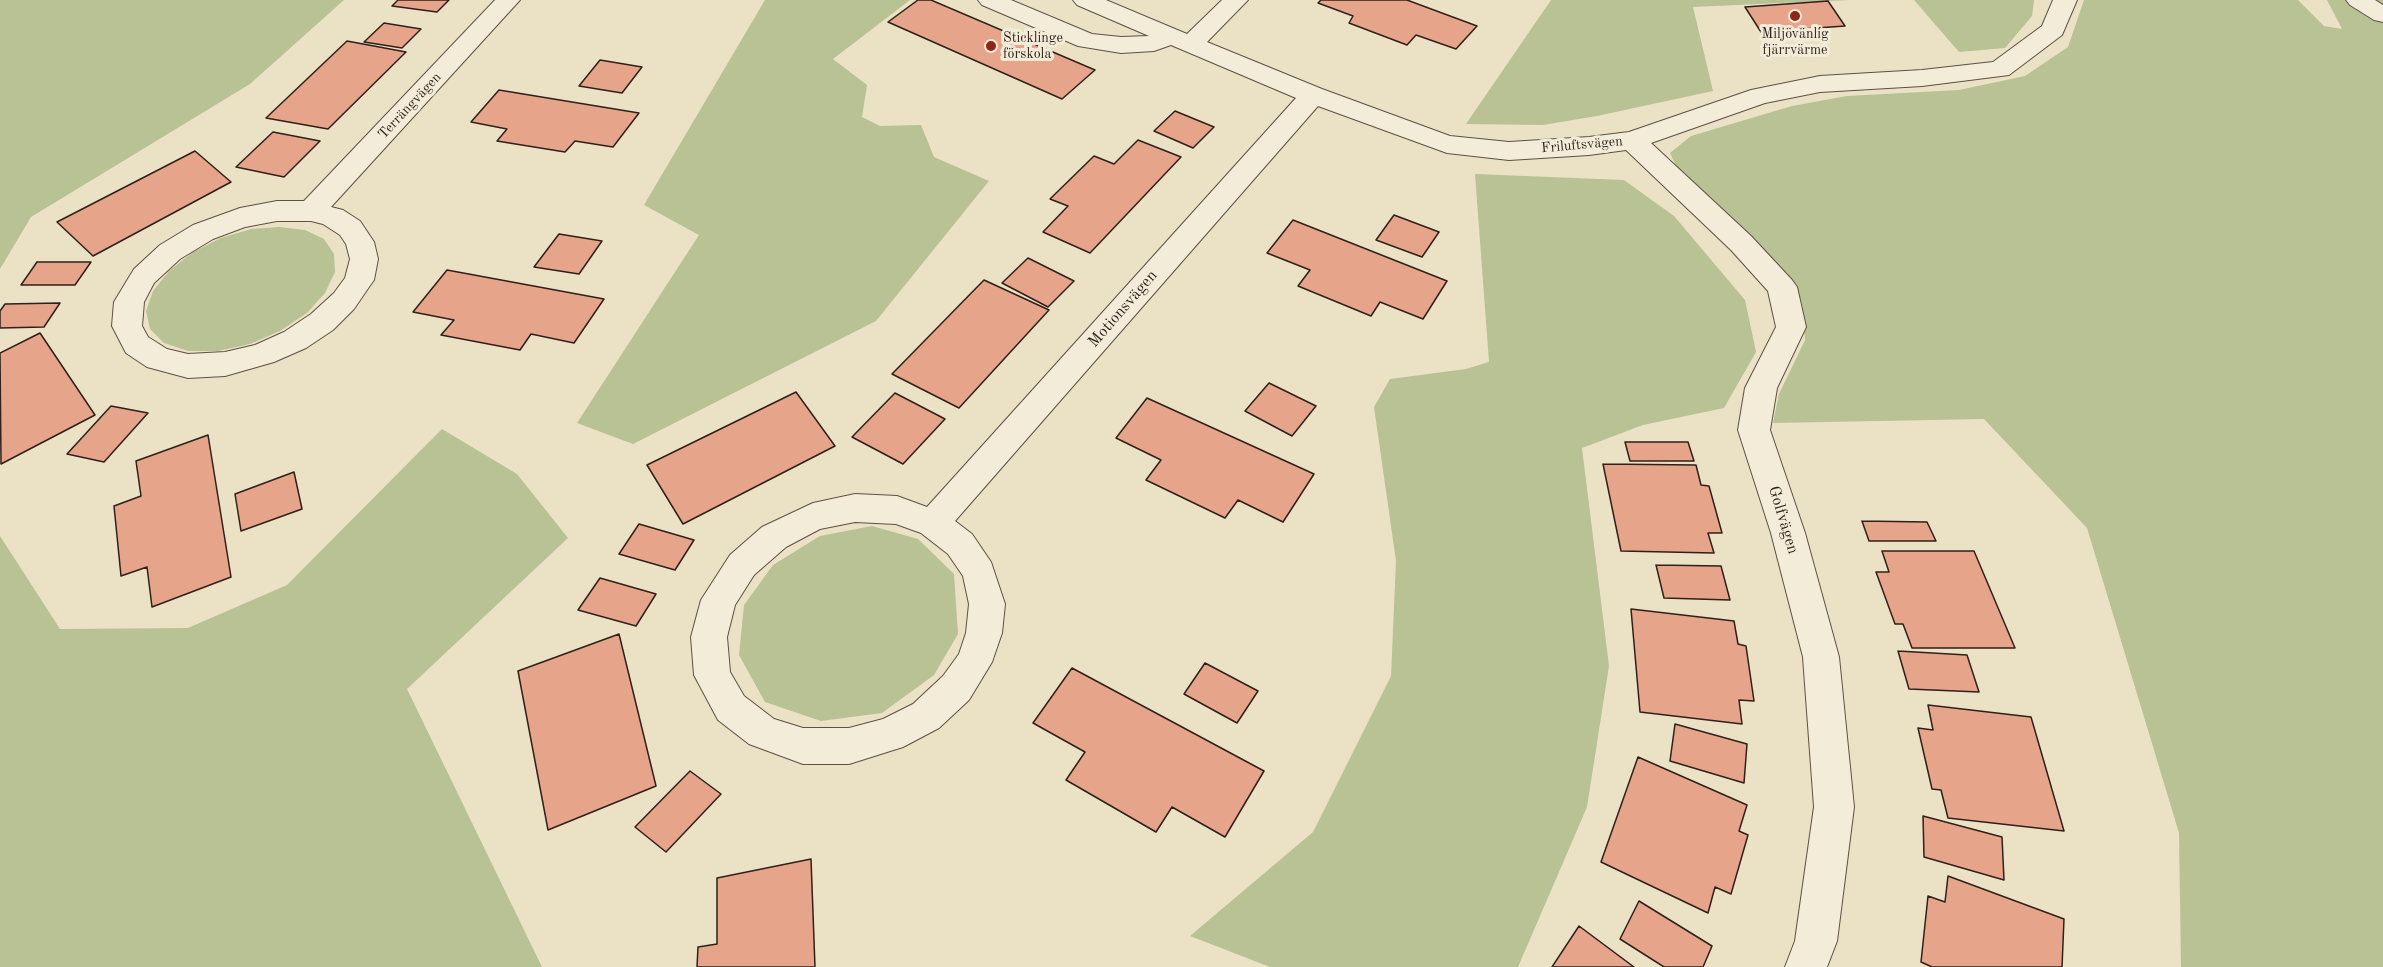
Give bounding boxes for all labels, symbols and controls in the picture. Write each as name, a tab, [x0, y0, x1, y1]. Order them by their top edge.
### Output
marker: Miljövänlig fjärrvärme	[1788, 9, 1802, 23]
place label: Miljövänlig fjärrvärme	[1761, 26, 1829, 58]
place label: Sticklinge förskola	[1003, 30, 1063, 62]
marker: Sticklinge förskola	[984, 39, 998, 53]
street label: Terrängvägen	[375, 69, 445, 143]
street label: Friluftsvägen	[1541, 133, 1623, 157]
street label: Motionsvägen	[1084, 267, 1162, 351]
street label: Golfvägen	[1764, 484, 1802, 556]

